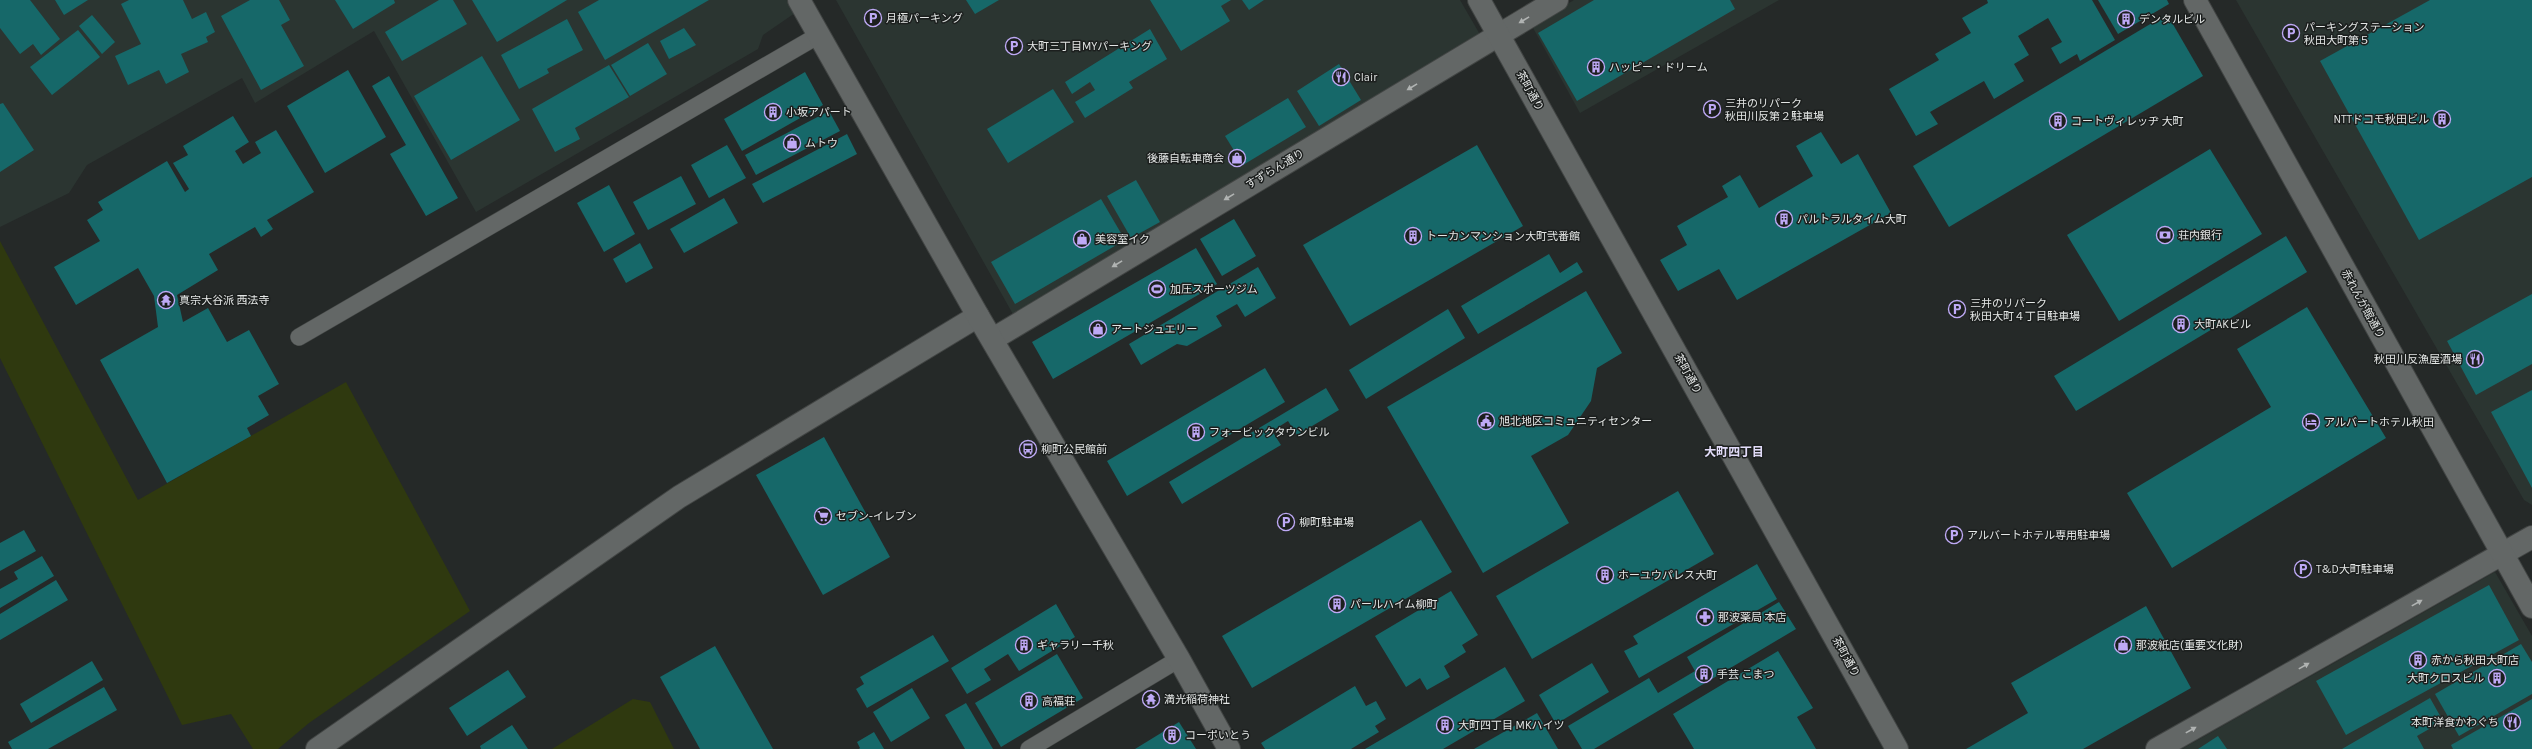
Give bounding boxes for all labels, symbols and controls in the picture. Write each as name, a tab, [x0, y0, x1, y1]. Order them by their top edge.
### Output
parking icon: 月極パーキング	[863, 8, 883, 28]
building icon: デンタルビル	[2116, 9, 2136, 29]
place label: 月極パーキング	[886, 12, 963, 25]
place label: デンタルビル	[2139, 13, 2205, 26]
one-way arrow	[1519, 16, 1529, 24]
place label: パーキングステーション 秋田大町第５	[2304, 21, 2424, 47]
parking icon: パーキングステーション 秋田大町第５	[2281, 23, 2301, 43]
parking icon: 大町三丁目MYパーキング	[1004, 36, 1024, 56]
place label: 大町三丁目MYパーキング	[1027, 40, 1152, 53]
building icon: ハッピー・ドリーム	[1586, 57, 1606, 77]
place label: ハッピー・ドリーム	[1609, 61, 1708, 74]
restaurant icon: Clair	[1331, 67, 1351, 87]
street label: 茶町通り	[1514, 69, 1546, 113]
place label: Clair	[1354, 71, 1377, 84]
one-way arrow	[1407, 83, 1417, 91]
place label: 三井のリパーク 秋田川反第２駐車場	[1725, 97, 1824, 123]
parking icon: 三井のリパーク 秋田川反第２駐車場	[1702, 99, 1722, 119]
building icon: 小坂アパート	[763, 102, 783, 122]
place label: 小坂アパート	[786, 106, 852, 119]
building icon: NTTドコモ秋田ビル	[2432, 109, 2452, 129]
building icon: コートヴィレッヂ 大町	[2048, 111, 2068, 131]
place label: NTTドコモ秋田ビル	[2333, 113, 2429, 126]
place label: コートヴィレッヂ 大町	[2071, 115, 2184, 128]
shop icon: ムトウ	[782, 133, 802, 153]
place label: ムトウ	[805, 137, 838, 150]
street label: すずらん通り	[1243, 146, 1307, 192]
shop icon: 後藤自転車商会	[1227, 148, 1247, 168]
place label: 後藤自転車商会	[1147, 152, 1224, 165]
one-way arrow	[1223, 194, 1235, 201]
building icon: パルトラルタイム大町	[1774, 209, 1794, 229]
place label: パルトラルタイム大町	[1797, 213, 1907, 226]
bank icon: 荘内銀行	[2155, 225, 2175, 245]
building icon: トーカンマンション大町弐番館	[1403, 226, 1423, 246]
shop icon: 美容室イク	[1072, 229, 1092, 249]
place label: 荘内銀行	[2178, 229, 2222, 242]
place label: トーカンマンション大町弐番館	[1426, 230, 1580, 243]
place label: 美容室イク	[1095, 233, 1150, 246]
one-way arrow	[1112, 260, 1122, 268]
street label: 赤れんが館通り	[2339, 267, 2387, 341]
sports icon: 加圧スポーツジム	[1147, 279, 1167, 299]
place label: 加圧スポーツジム	[1170, 283, 1258, 296]
temple icon: 真宗大谷派 西法寺	[156, 290, 176, 310]
place label: 真宗大谷派 西法寺	[179, 294, 270, 307]
place label: 三井のリパーク 秋田大町４丁目駐車場	[1970, 297, 2080, 323]
parking icon: 三井のリパーク 秋田大町４丁目駐車場	[1947, 299, 1967, 319]
building icon: 大町AKビル	[2171, 314, 2191, 334]
place label: 大町AKビル	[2194, 318, 2251, 331]
shop icon: アートジュエリー	[1088, 319, 1108, 339]
place label: アートジュエリー	[1111, 323, 1198, 336]
restaurant icon: 秋田川反漁屋酒場	[2465, 349, 2485, 369]
street label: 茶町通り	[1672, 352, 1704, 396]
place label: 秋田川反漁屋酒場	[2374, 353, 2462, 366]
public building icon: 旭北地区コミュニティセンター	[1476, 411, 1496, 431]
hotel icon: アルバートホテル秋田	[2301, 412, 2321, 432]
place label: 旭北地区コミュニティセンター	[1499, 415, 1652, 428]
place label: アルバートホテル秋田	[2324, 416, 2434, 429]
building icon: フォービックタウンビル	[1186, 422, 1206, 442]
place label: フォービックタウンビル	[1209, 426, 1330, 439]
bus stop icon: 柳町公民館前	[1018, 439, 1038, 459]
place label: 柳町公民館前	[1041, 443, 1107, 456]
district label: 大町四丁目	[1704, 445, 1764, 459]
supermarket icon: セブン-イレブン	[813, 506, 833, 526]
place label: セブン-イレブン	[836, 510, 917, 523]
parking icon: 柳町駐車場	[1276, 512, 1296, 532]
place label: 柳町駐車場	[1299, 516, 1354, 529]
parking icon: アルバートホテル専用駐車場	[1944, 525, 1964, 545]
place label: アルバートホテル専用駐車場	[1967, 529, 2110, 542]
parking icon: T&D大町駐車場	[2293, 559, 2313, 579]
place label: T&D大町駐車場	[2316, 563, 2394, 576]
building icon: ホーユウパレス大町	[1595, 565, 1615, 585]
place label: ホーユウパレス大町	[1618, 569, 1717, 582]
building icon: パールハイム柳町	[1327, 594, 1347, 614]
place label: パールハイム柳町	[1350, 598, 1438, 611]
one-way arrow	[2411, 599, 2423, 606]
pharmacy icon: 那波薬局 本店	[1695, 607, 1715, 627]
place label: 那波薬局 本店	[1718, 611, 1787, 624]
building icon: ギャラリー千秋	[1014, 635, 1034, 655]
street label: 茶町通り	[1830, 635, 1862, 679]
shop icon: 那波紙店(重要文化財)	[2113, 635, 2133, 655]
place label: ギャラリー千秋	[1037, 639, 1114, 652]
place label: 那波紙店(重要文化財)	[2136, 639, 2243, 652]
building icon: 赤から秋田大町店	[2408, 650, 2428, 670]
place label: 赤から秋田大町店	[2431, 654, 2519, 667]
one-way arrow	[2298, 663, 2310, 670]
building icon: 手芸 こまつ	[1694, 664, 1714, 684]
place label: 手芸 こまつ	[1717, 668, 1775, 681]
building icon: 大町クロスビル	[2487, 668, 2507, 688]
place label: 大町クロスビル	[2407, 672, 2484, 685]
temple icon: 満光稲荷神社	[1141, 689, 1161, 709]
building icon: 高福荘	[1019, 691, 1039, 711]
place label: 満光稲荷神社	[1164, 693, 1230, 706]
place label: 高福荘	[1042, 695, 1075, 708]
restaurant icon: 本町洋食かわぐち	[2502, 712, 2522, 732]
building icon: 大町四丁目 MKハイツ	[1435, 715, 1455, 735]
place label: 本町洋食かわぐち	[2411, 716, 2499, 729]
place label: 大町四丁目 MKハイツ	[1458, 719, 1564, 732]
building icon: コーポいとう	[1162, 725, 1182, 745]
one-way arrow	[2185, 726, 2196, 733]
place label: コーポいとう	[1185, 729, 1251, 742]

